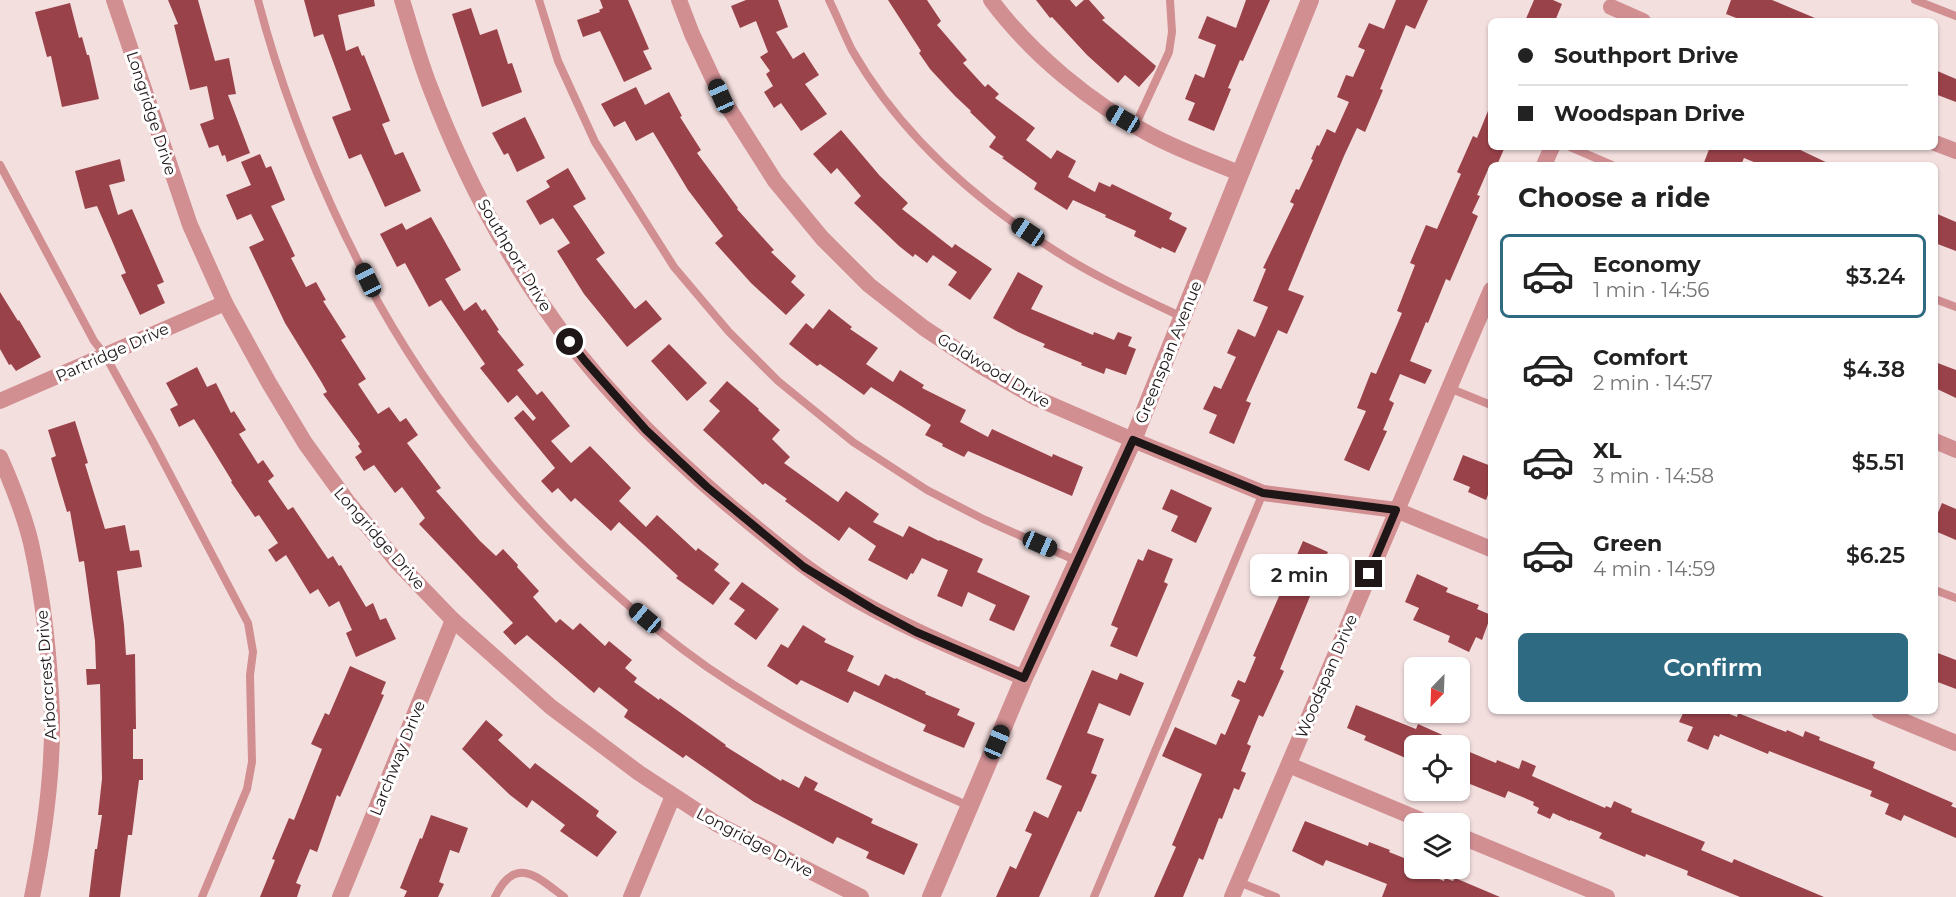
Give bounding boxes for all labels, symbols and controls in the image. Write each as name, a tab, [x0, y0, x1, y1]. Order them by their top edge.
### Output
text: Southport Drive	[1554, 42, 1738, 69]
street label: Longridge Drive	[123, 49, 181, 178]
car	[705, 76, 737, 116]
text: Woodspan Drive	[1554, 100, 1745, 127]
car	[1103, 102, 1143, 136]
text: Choose a ride	[1518, 181, 1710, 214]
street label: Southport Drive	[473, 195, 556, 315]
car	[1008, 214, 1048, 250]
icon: car	[1521, 249, 1575, 303]
text: Economy	[1593, 251, 1701, 278]
car	[352, 260, 384, 300]
text: $3.24	[1845, 263, 1905, 290]
street label: Greenspan Avenue	[1131, 278, 1206, 426]
text: 1 min · 14:56	[1593, 278, 1709, 302]
street label: Partridge Drive	[53, 319, 172, 386]
route start	[556, 328, 583, 355]
street label: Goldwood Drive	[934, 329, 1054, 412]
icon: car	[1521, 342, 1575, 396]
text: Comfort	[1593, 344, 1688, 371]
text: $4.38	[1843, 356, 1905, 383]
text: 2 min · 14:57	[1593, 371, 1713, 395]
icon: car	[1521, 435, 1575, 489]
text: XL	[1593, 437, 1622, 464]
text: $5.51	[1852, 449, 1905, 476]
text: 3 min · 14:58	[1593, 464, 1714, 488]
street label: Longridge Drive	[330, 483, 429, 593]
car	[1020, 528, 1060, 560]
icon: car	[1521, 528, 1575, 582]
text: Green	[1593, 530, 1662, 557]
text: $6.25	[1846, 542, 1905, 569]
callout: 2 min	[1249, 553, 1348, 595]
text: 4 min · 14:59	[1593, 557, 1715, 581]
route end	[1355, 560, 1382, 587]
text: 2 min	[1271, 563, 1328, 587]
car	[625, 600, 665, 636]
street label: Arborcrest Drive	[32, 609, 61, 741]
street label: Woodspan Drive	[1292, 611, 1361, 741]
button: Confirm	[1518, 633, 1908, 702]
north arrow	[1404, 657, 1470, 723]
map controls	[1404, 657, 1470, 879]
street label: Larchway Drive	[366, 698, 429, 818]
car	[982, 722, 1012, 762]
button: locate	[1404, 735, 1470, 801]
street label: Longridge Drive	[693, 804, 816, 881]
button: layers	[1404, 813, 1470, 879]

